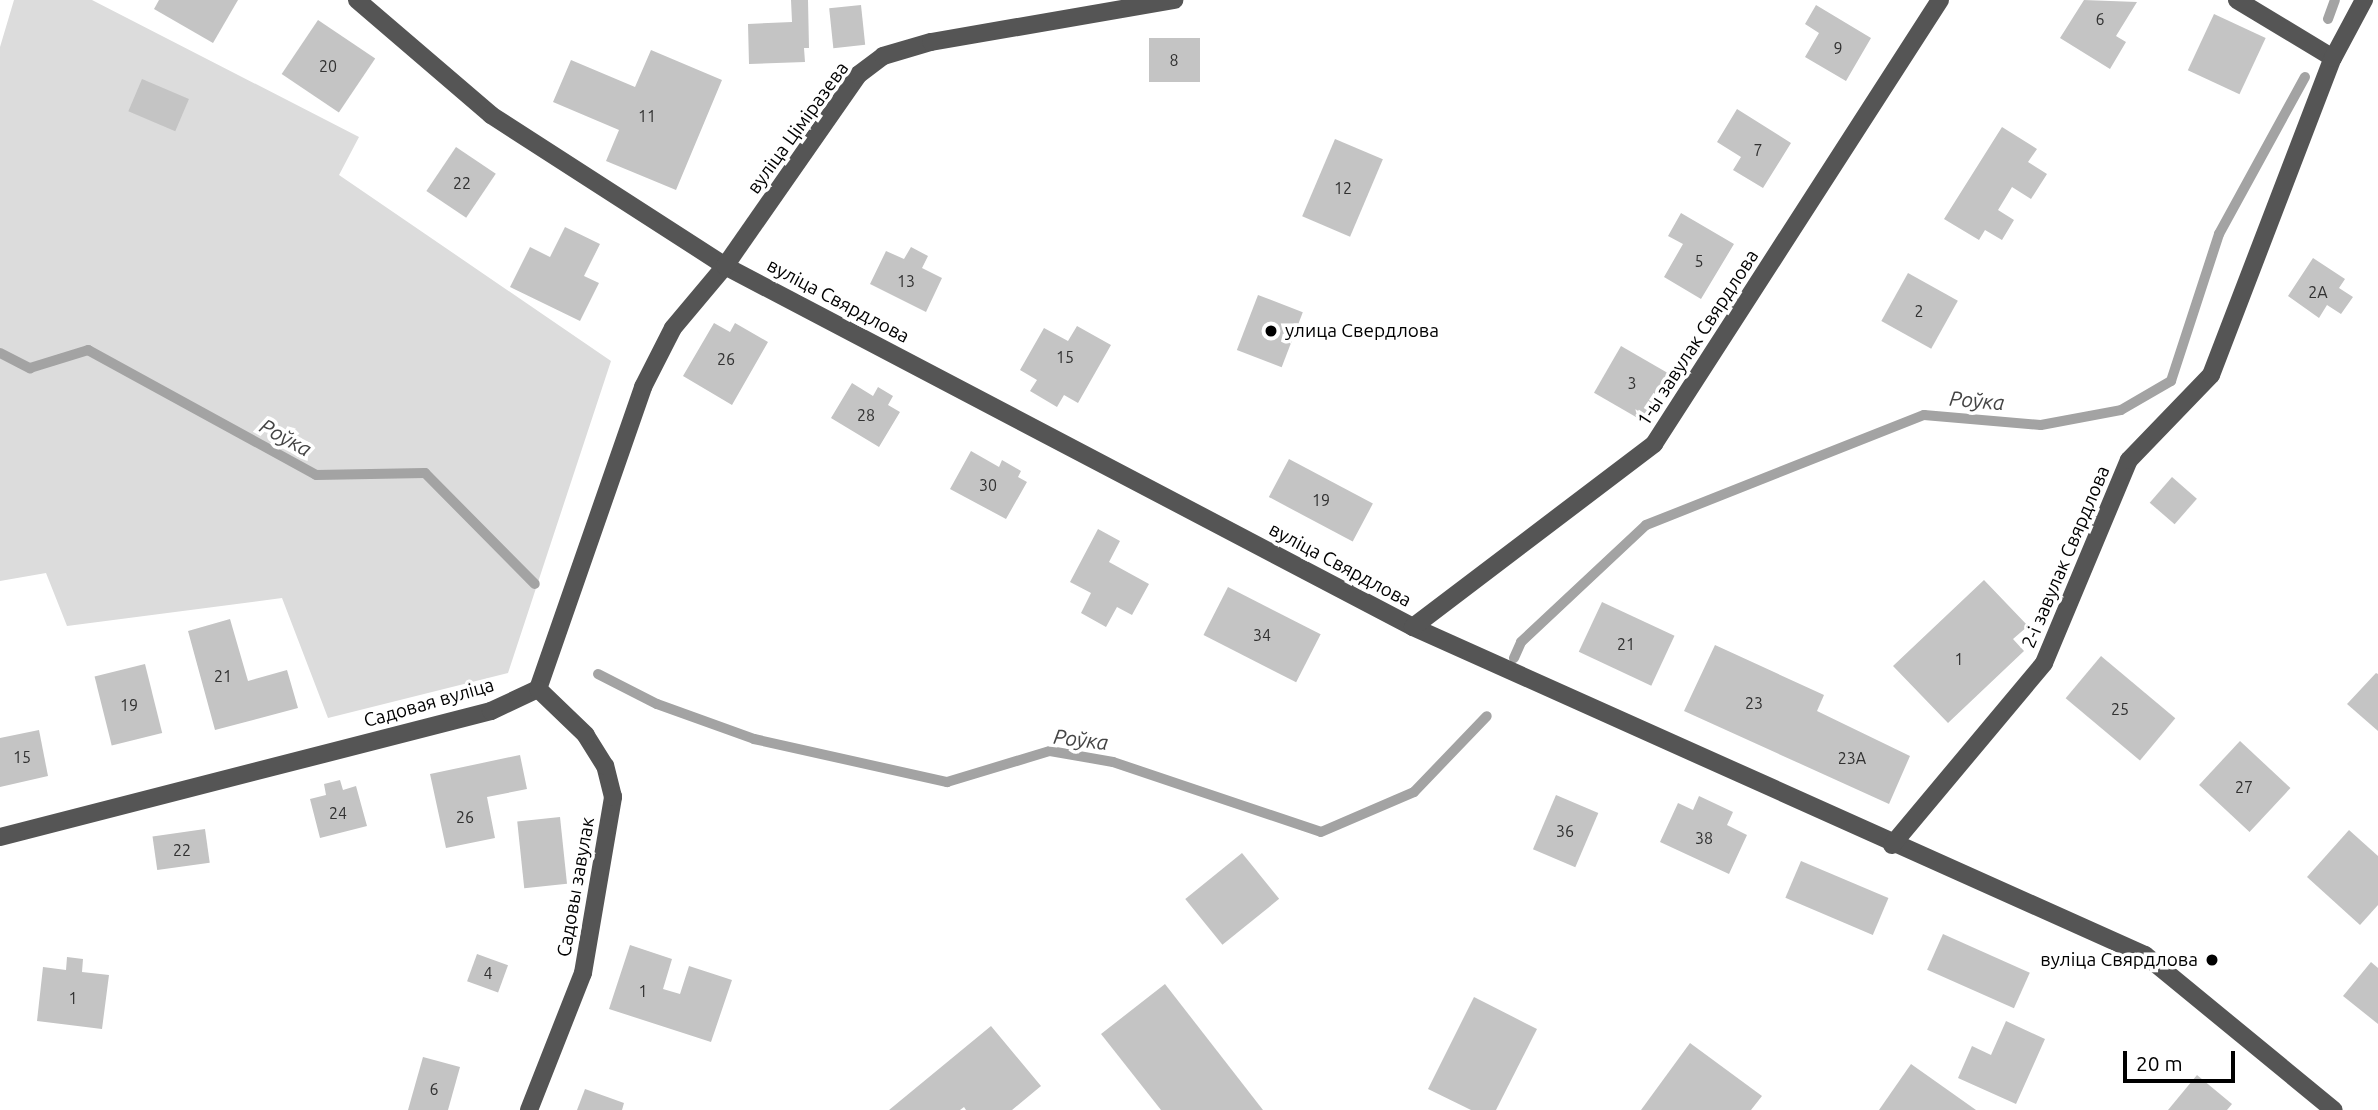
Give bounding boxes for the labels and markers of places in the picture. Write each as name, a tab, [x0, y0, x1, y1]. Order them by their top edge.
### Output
place label: улица Свердлова	[1285, 320, 1439, 342]
marker: улица Свердлова	[1263, 323, 1279, 339]
place label: вуліца Свярдлова	[2040, 949, 2198, 971]
marker: вуліца Свярдлова	[2204, 952, 2220, 968]

